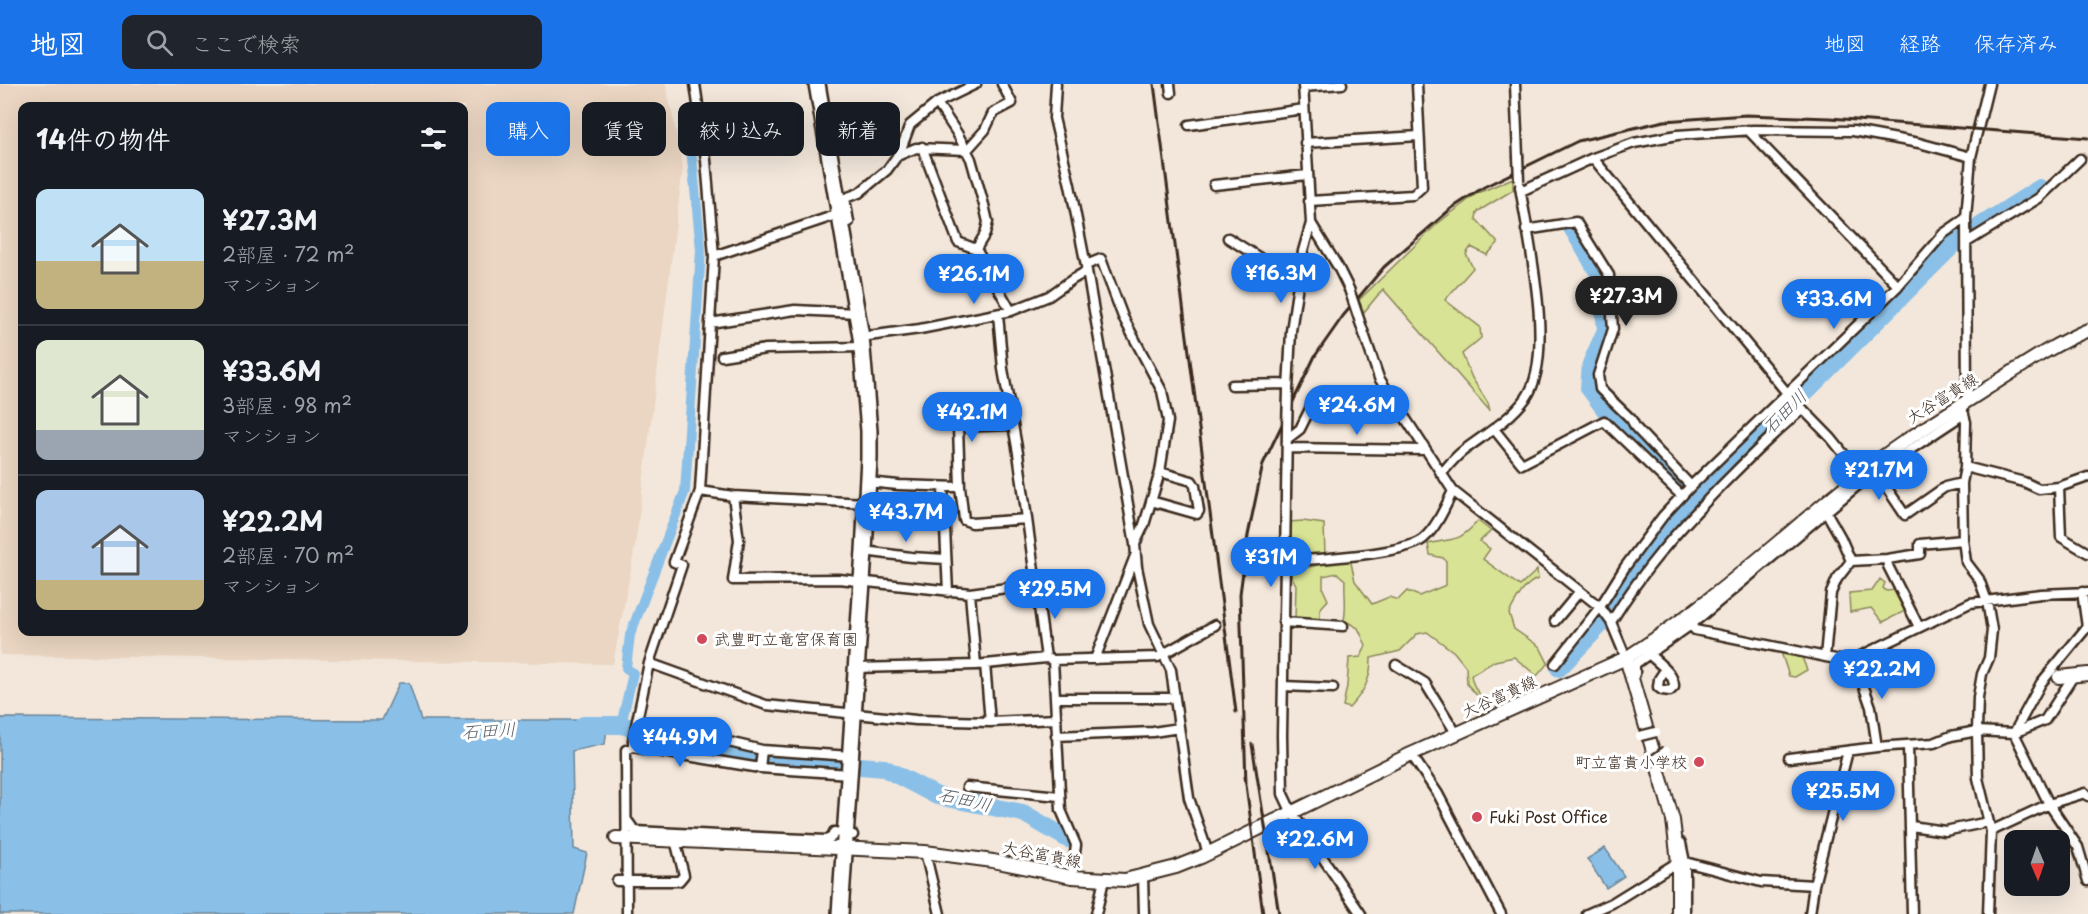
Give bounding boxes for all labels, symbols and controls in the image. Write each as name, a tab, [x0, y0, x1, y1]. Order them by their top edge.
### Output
search box	[122, 15, 542, 69]
text: 地図	[30, 21, 86, 64]
icon: search	[143, 26, 176, 59]
text: ここで検索	[191, 26, 301, 59]
text: 地図	[1824, 26, 1866, 58]
text: 経路	[1899, 26, 1941, 58]
text: 保存済み	[1974, 26, 2058, 58]
chip: 購入	[486, 102, 570, 156]
chip: 賃貸	[582, 102, 666, 156]
chip: 絞り込み	[678, 102, 804, 156]
chip: 新着	[816, 102, 900, 156]
text: 14件の物件	[36, 119, 170, 158]
icon: filters	[417, 122, 450, 155]
text: ¥27.3M	[222, 200, 318, 239]
icon: home	[84, 213, 156, 285]
text: 2部屋 · 72 m²	[222, 239, 355, 269]
pin: ¥16.3M	[1232, 253, 1330, 304]
pin: ¥26.1M	[925, 254, 1023, 305]
text: ¥16.3M	[1245, 257, 1317, 287]
text: ¥26.1M	[938, 258, 1010, 288]
text: マンション	[222, 269, 321, 299]
pin: ¥27.3M	[1577, 276, 1675, 327]
pin: ¥33.6M	[1785, 279, 1883, 330]
text: ¥27.3M	[1589, 280, 1663, 310]
text: ¥33.6M	[1796, 283, 1872, 313]
text: ¥33.6M	[222, 351, 321, 390]
icon: home	[84, 364, 156, 436]
street label: 大谷富貴線	[1901, 366, 1982, 429]
water label: 石田川	[1755, 382, 1813, 440]
pin: ¥24.6M	[1308, 385, 1406, 436]
text: ¥24.6M	[1318, 389, 1396, 419]
text: 3部屋 · 98 m²	[222, 390, 352, 420]
pin: ¥42.1M	[923, 392, 1021, 443]
text: ¥42.1M	[936, 396, 1008, 426]
text: マンション	[222, 420, 321, 450]
pin: ¥21.7M	[1830, 450, 1928, 501]
text: ¥21.7M	[1844, 454, 1914, 484]
pin: ¥43.7M	[857, 492, 955, 543]
text: ¥43.7M	[869, 496, 943, 526]
text: ¥22.2M	[222, 501, 323, 540]
icon: home	[84, 514, 156, 586]
pin: ¥31M	[1235, 537, 1307, 588]
text: 2部屋 · 70 m²	[222, 540, 354, 570]
text: ¥31M	[1245, 541, 1297, 571]
pin: ¥29.5M	[1006, 569, 1104, 620]
text: マンション	[222, 570, 321, 600]
text: ¥29.5M	[1018, 573, 1092, 603]
place label: 武豊町立竜宮保育園	[714, 626, 858, 650]
marker: 武豊町立竜宮保育園	[695, 632, 709, 646]
pin: ¥22.2M	[1833, 649, 1931, 700]
text: ¥22.2M	[1843, 653, 1921, 683]
street label: 大谷富貴線	[1457, 668, 1540, 722]
water label: 石田川	[461, 715, 517, 744]
pin: ¥44.9M	[631, 717, 729, 768]
text: ¥44.9M	[642, 721, 718, 751]
place label: 町立富貴小学校	[1575, 749, 1687, 773]
marker: 町立富貴小学校	[1692, 755, 1706, 769]
pin: ¥25.5M	[1794, 771, 1892, 822]
text: ¥25.5M	[1806, 775, 1880, 805]
water label: 石田川	[936, 779, 995, 818]
place label: Fuki Post Office	[1489, 804, 1608, 828]
marker: Fuki Post Office	[1470, 810, 1484, 824]
pin: ¥22.6M	[1266, 819, 1364, 870]
text: ¥22.6M	[1276, 823, 1354, 853]
north arrow	[2004, 830, 2070, 896]
map controls	[2004, 830, 2070, 896]
street label: 大谷富貴線	[1001, 834, 1084, 872]

